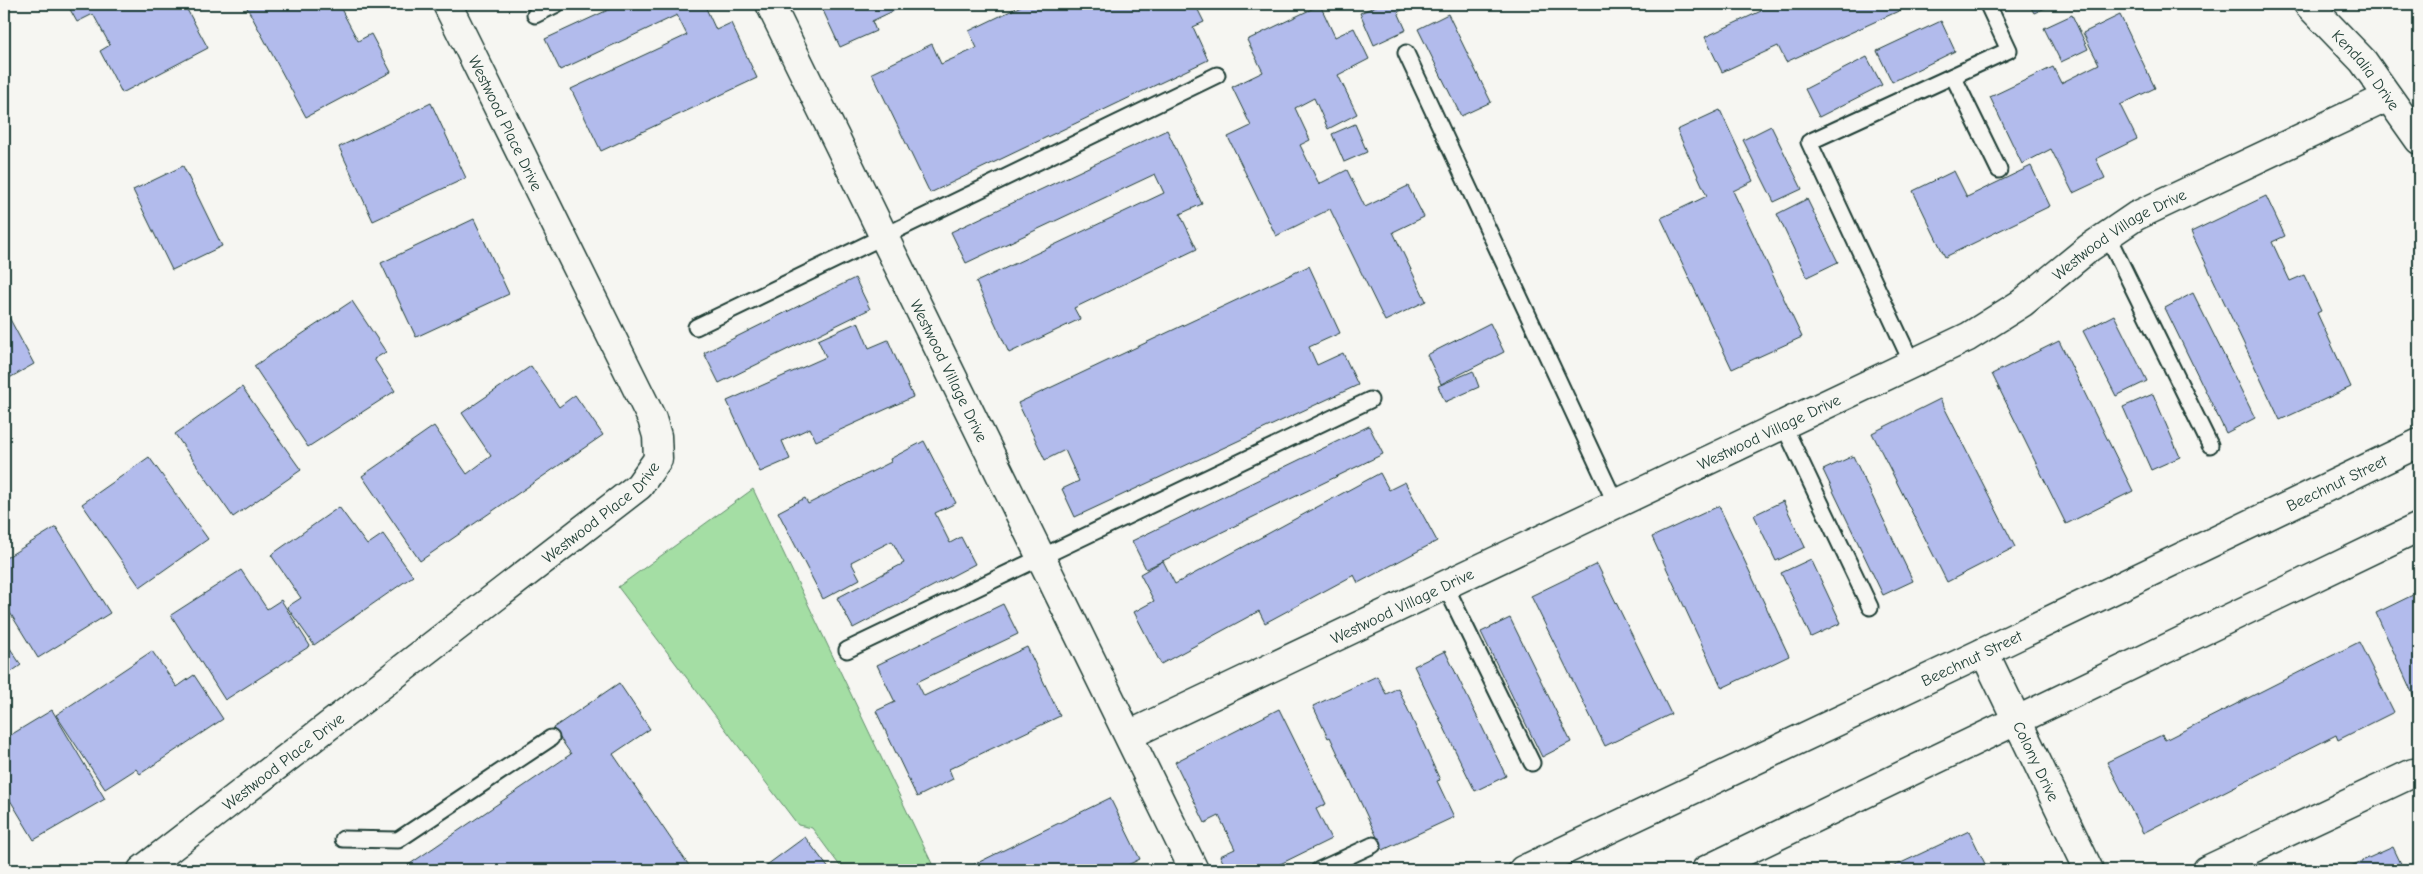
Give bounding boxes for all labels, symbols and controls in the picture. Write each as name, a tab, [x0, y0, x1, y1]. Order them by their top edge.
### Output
street label: Kendalia Drive	[2328, 27, 2403, 114]
street label: Westwood Place Drive	[465, 53, 546, 194]
street label: Westwood Village Drive	[2049, 186, 2189, 284]
street label: Westwood Village Drive	[906, 297, 991, 445]
street label: Westwood Village Drive	[1695, 391, 1843, 474]
street label: Beechnut Street	[2284, 452, 2390, 515]
street label: Westwood Place Drive	[539, 458, 663, 567]
street label: Westwood Village Drive	[1328, 565, 1477, 648]
street label: Beechnut Street	[1919, 627, 2025, 690]
street label: Westwood Place Drive	[219, 709, 348, 814]
street label: Colony Drive	[2009, 719, 2062, 804]

